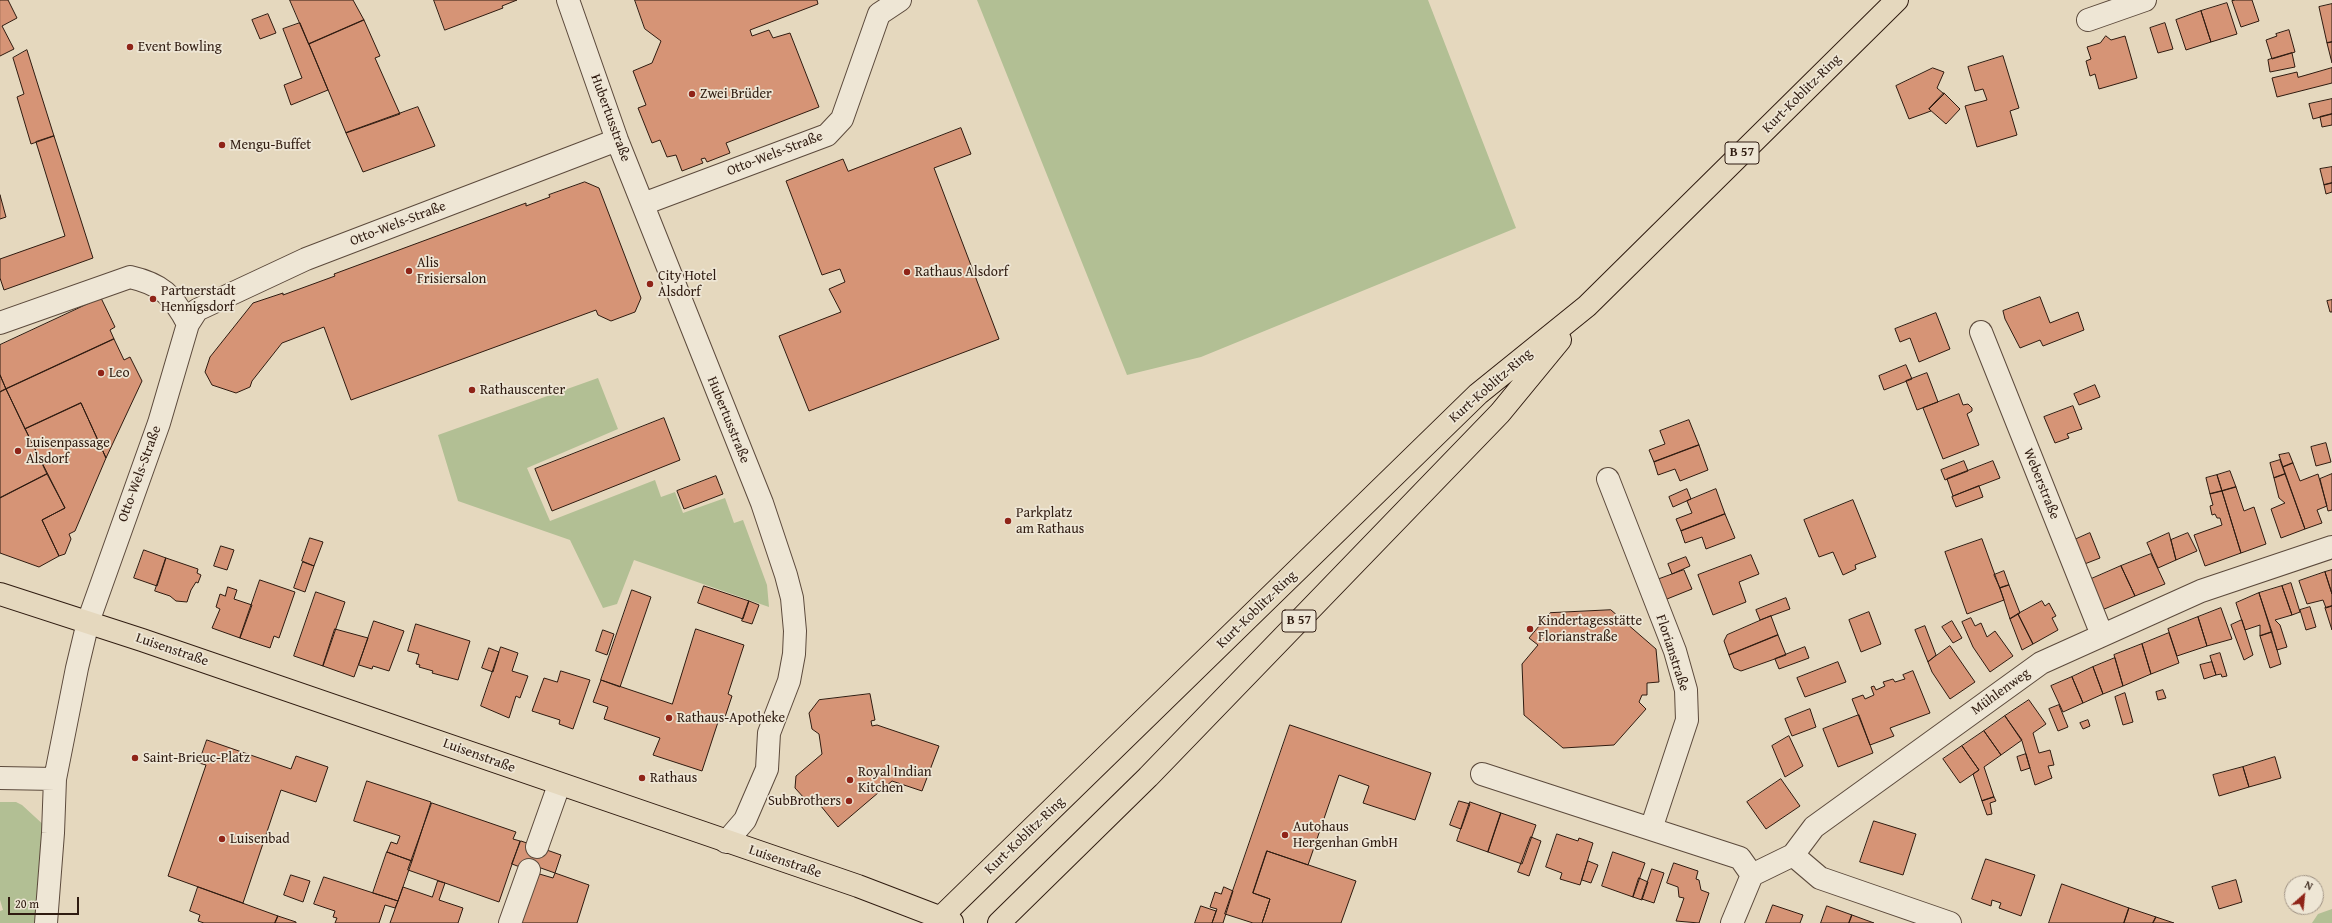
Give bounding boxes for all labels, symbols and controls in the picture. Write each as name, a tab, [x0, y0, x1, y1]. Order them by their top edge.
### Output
place label: Event Bowling	[138, 39, 222, 55]
marker: Event Bowling	[125, 42, 135, 52]
street label: Kurt-Koblitz-Ring	[1759, 51, 1845, 137]
street label: Hubertusstraße	[586, 72, 634, 164]
place label: Zwei Brüder	[700, 86, 772, 102]
marker: Zwei Brüder	[687, 89, 697, 99]
street label: Otto-Wels-Straße	[725, 128, 825, 180]
place label: Mengu-Buffet	[230, 137, 311, 153]
marker: Mengu-Buffet	[217, 140, 227, 150]
road number: B 57	[1725, 142, 1759, 164]
street label: Otto-Wels-Straße	[348, 198, 448, 250]
place label: Alis Frisiersalon	[417, 255, 486, 288]
place label: Rathaus Alsdorf	[915, 264, 1008, 280]
marker: Alis Frisiersalon	[404, 266, 414, 276]
marker: Rathaus Alsdorf	[902, 267, 912, 277]
place label: City Hotel Alsdorf	[658, 268, 716, 300]
marker: City Hotel Alsdorf	[645, 279, 655, 289]
place label: Partnerstadt Hennigsdorf	[161, 283, 236, 316]
marker: Partnerstadt Hennigsdorf	[148, 294, 158, 304]
street label: Kurt-Koblitz-Ring	[1446, 345, 1536, 427]
place label: Leo	[109, 365, 130, 381]
marker: Leo	[96, 368, 106, 378]
street label: Hubertusstraße	[703, 374, 753, 466]
place label: Rathauscenter	[480, 382, 565, 398]
marker: Rathauscenter	[467, 385, 477, 395]
street label: Otto-Wels-Straße	[115, 424, 165, 524]
place label: Luisenpassage Alsdorf	[26, 435, 110, 468]
marker: Luisenpassage Alsdorf	[13, 446, 23, 456]
street label: Weberstraße	[2019, 446, 2063, 522]
place label: Parkplatz am Rathaus	[1016, 505, 1084, 538]
marker: Parkplatz am Rathaus	[1003, 516, 1013, 526]
street label: Kurt-Koblitz-Ring	[1214, 568, 1300, 652]
road number: B 57	[1282, 610, 1316, 632]
place label: Kindertagesstätte Florianstraße	[1538, 613, 1642, 646]
street label: Florianstraße	[1652, 613, 1692, 693]
marker: Kindertagesstätte Florianstraße	[1525, 624, 1535, 634]
street label: Luisenstraße	[133, 630, 211, 670]
street label: Mühlenweg	[1968, 665, 2034, 719]
place label: Rathaus-Apotheke	[677, 710, 785, 726]
marker: Rathaus-Apotheke	[664, 713, 674, 723]
street label: Luisenstraße	[440, 735, 518, 777]
place label: Saint-Brieuc-Platz	[143, 750, 250, 766]
marker: Saint-Brieuc-Platz	[130, 753, 140, 763]
place label: Royal Indian Kitchen	[858, 764, 932, 796]
place label: Rathaus	[650, 770, 697, 786]
marker: Rathaus	[637, 773, 647, 783]
marker: Royal Indian Kitchen	[845, 775, 855, 785]
place label: SubBrothers	[768, 793, 841, 809]
street label: Kurt-Koblitz-Ring	[982, 794, 1068, 878]
marker: SubBrothers	[844, 796, 854, 806]
place label: Autohaus Hergenhan GmbH	[1293, 819, 1398, 852]
marker: Autohaus Hergenhan GmbH	[1280, 830, 1290, 840]
place label: Luisenbad	[230, 831, 290, 847]
marker: Luisenbad	[217, 834, 227, 844]
street label: Luisenstraße	[746, 842, 824, 882]
north arrow	[2284, 875, 2324, 915]
text: N	[2302, 876, 2316, 894]
scale bar	[10, 889, 81, 915]
text: 20 m	[15, 895, 39, 912]

